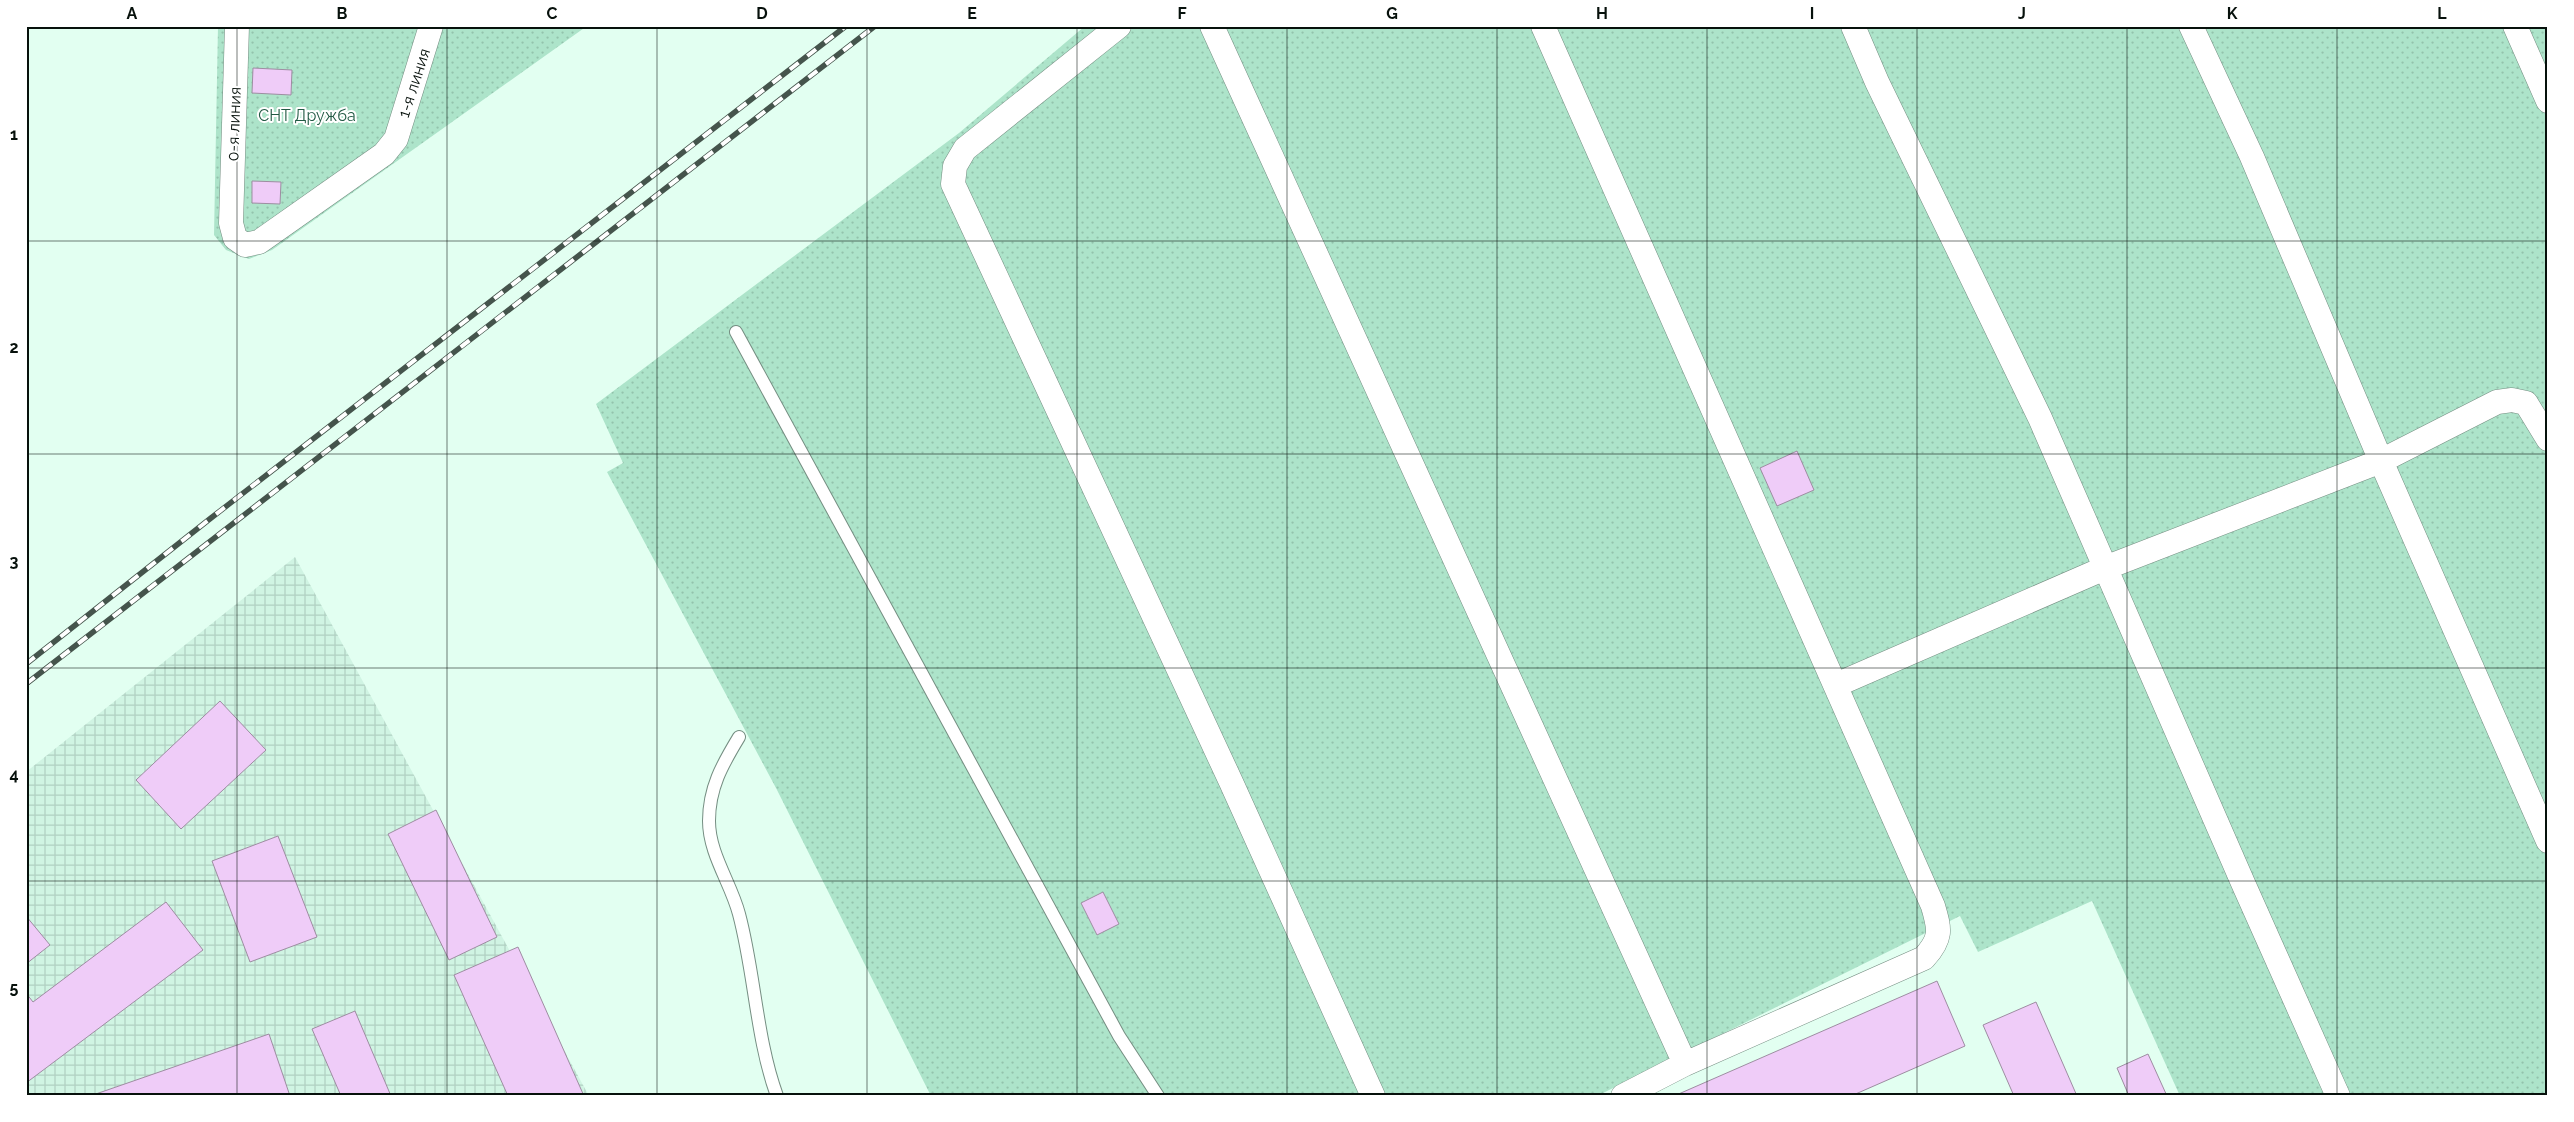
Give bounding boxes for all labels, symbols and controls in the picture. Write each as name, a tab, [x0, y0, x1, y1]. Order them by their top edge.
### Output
text: A	[127, 4, 138, 23]
text: B	[337, 4, 348, 23]
text: C	[547, 4, 558, 23]
text: D	[756, 4, 768, 23]
text: E	[967, 4, 977, 23]
text: F	[1177, 4, 1187, 23]
text: G	[1386, 4, 1398, 23]
text: H	[1596, 4, 1608, 23]
text: I	[1810, 4, 1814, 23]
text: J	[2018, 4, 2026, 23]
text: K	[2227, 4, 2238, 23]
text: L	[2437, 4, 2447, 23]
street label: 1-я линия	[394, 46, 434, 120]
street label: 0-я линия	[223, 86, 245, 162]
park label: СНТ Дружба	[258, 106, 356, 125]
text: 1	[10, 125, 18, 144]
text: 2	[9, 338, 19, 357]
text: 3	[10, 552, 19, 571]
text: 4	[9, 765, 19, 784]
text: 5	[10, 978, 19, 997]

